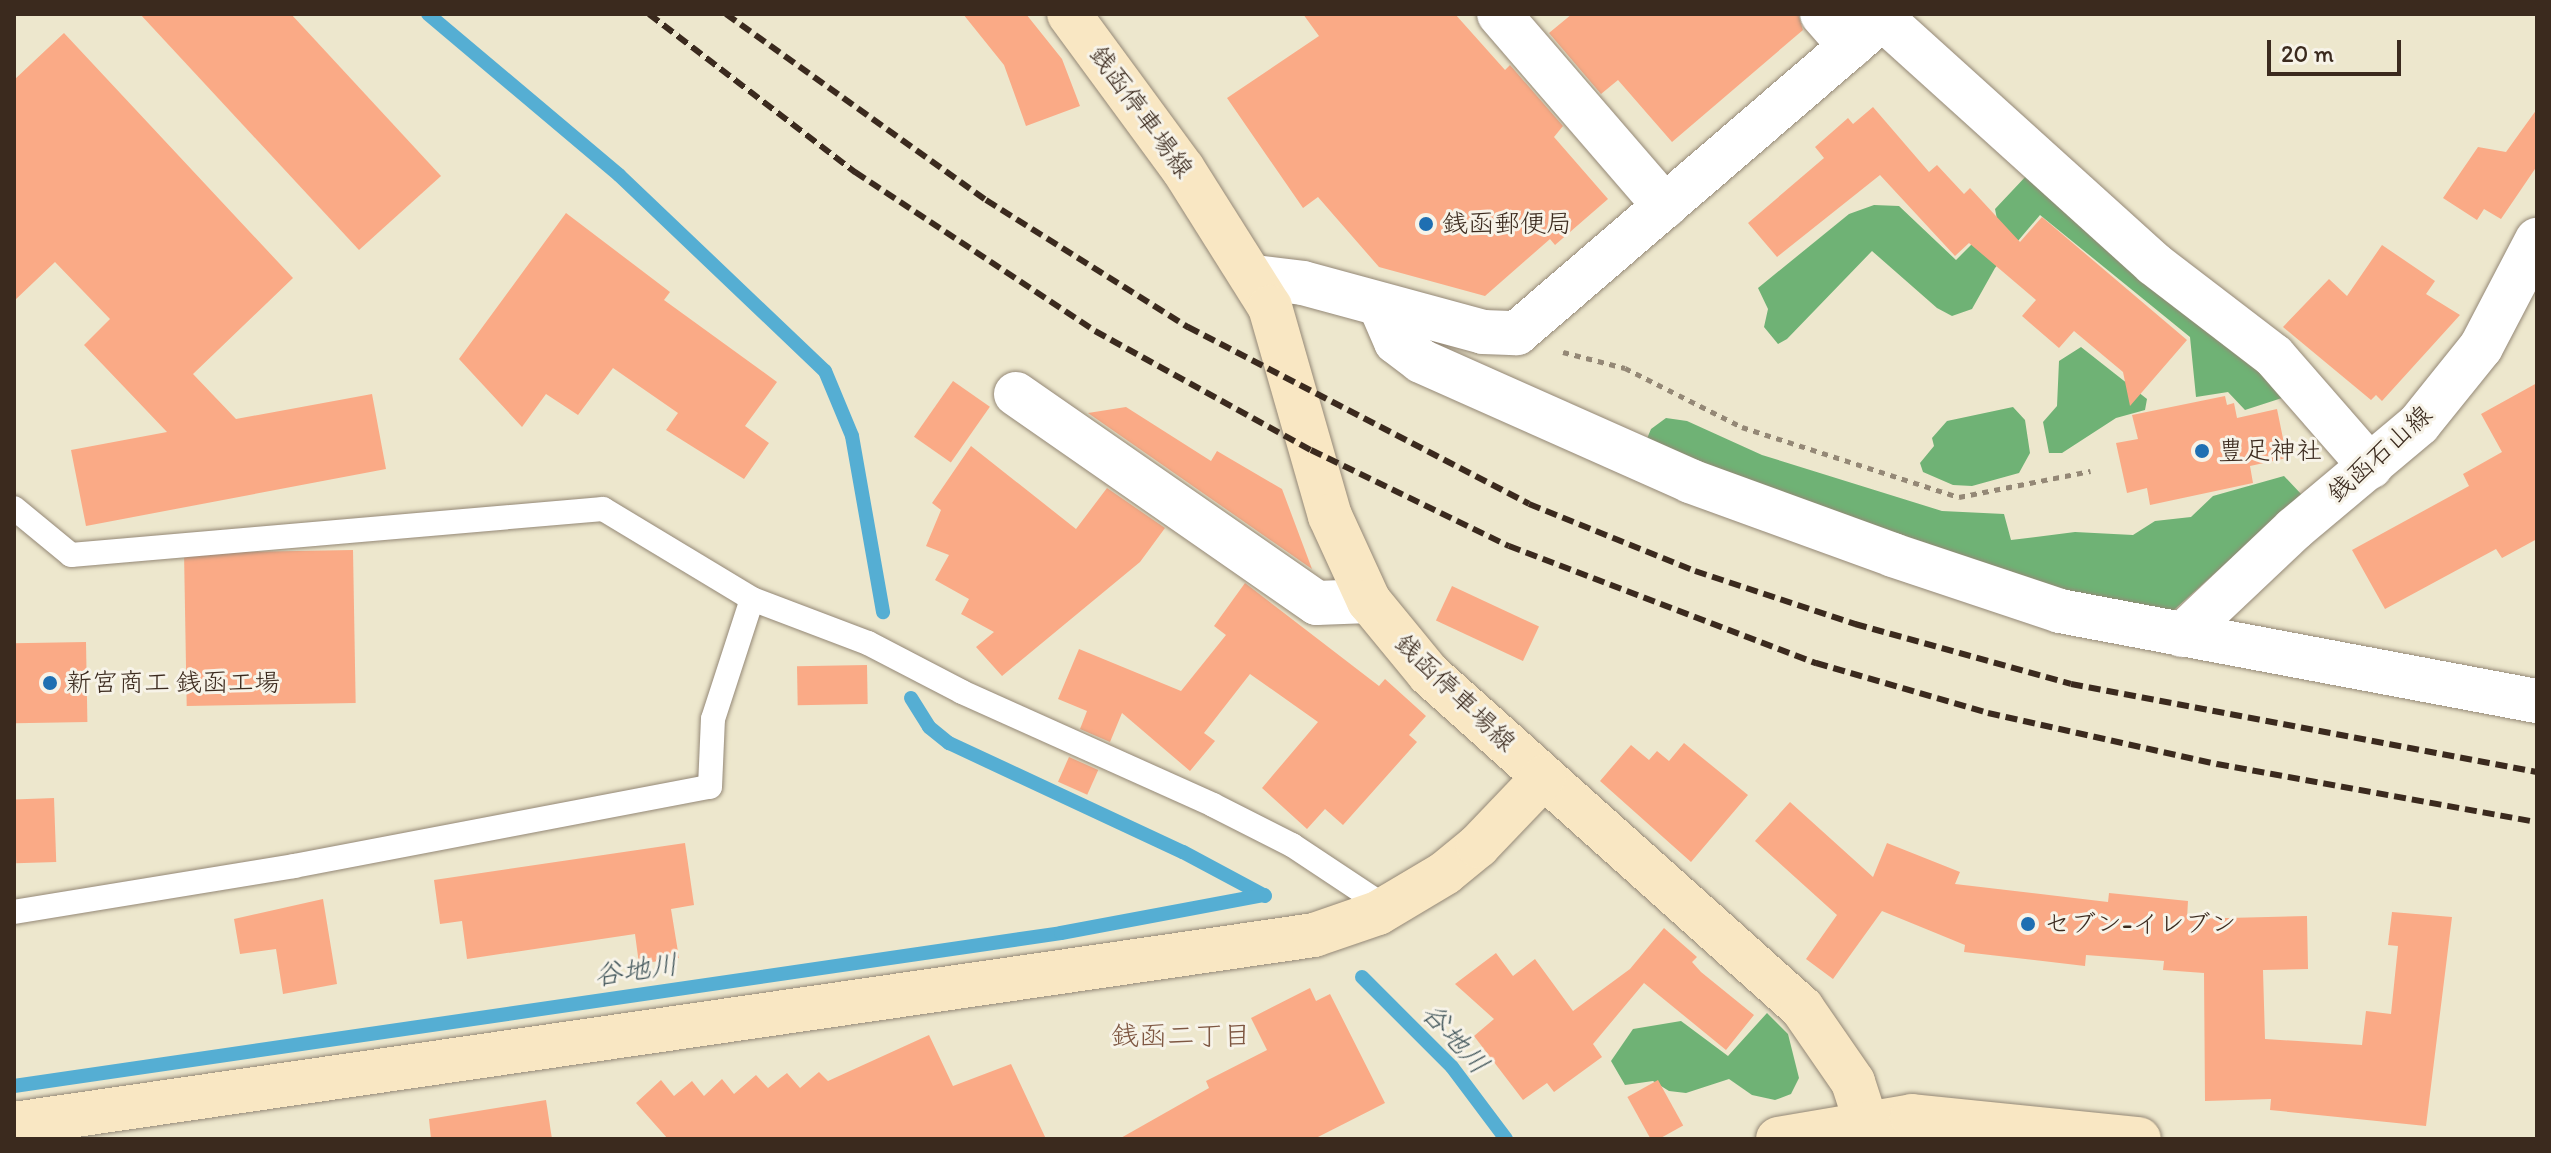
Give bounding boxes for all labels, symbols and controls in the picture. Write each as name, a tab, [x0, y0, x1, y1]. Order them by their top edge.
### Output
scale bar	[2271, 24, 2405, 74]
text: 20 m	[2281, 39, 2334, 68]
street label: 銭函停車場線	[1083, 40, 1199, 184]
place label: 銭函郵便局	[1442, 208, 1572, 240]
marker: 銭函郵便局	[1417, 215, 1435, 233]
street label: 銭函石山線	[2321, 399, 2439, 509]
place label: 豊足神社	[2218, 435, 2322, 467]
marker: 豊足神社	[2193, 442, 2211, 460]
street label: 銭函停車場線	[1388, 628, 1522, 758]
place label: 新宮商工 銭函工場	[66, 667, 280, 699]
marker: 新宮商工 銭函工場	[41, 674, 59, 692]
place label: セブン-イレブン	[2044, 908, 2236, 940]
marker: セブン-イレブン	[2019, 915, 2037, 933]
water label: 谷地川	[592, 947, 680, 991]
water label: 谷地川	[1415, 996, 1497, 1080]
district label: 銭函二丁目	[1111, 1018, 1251, 1052]

